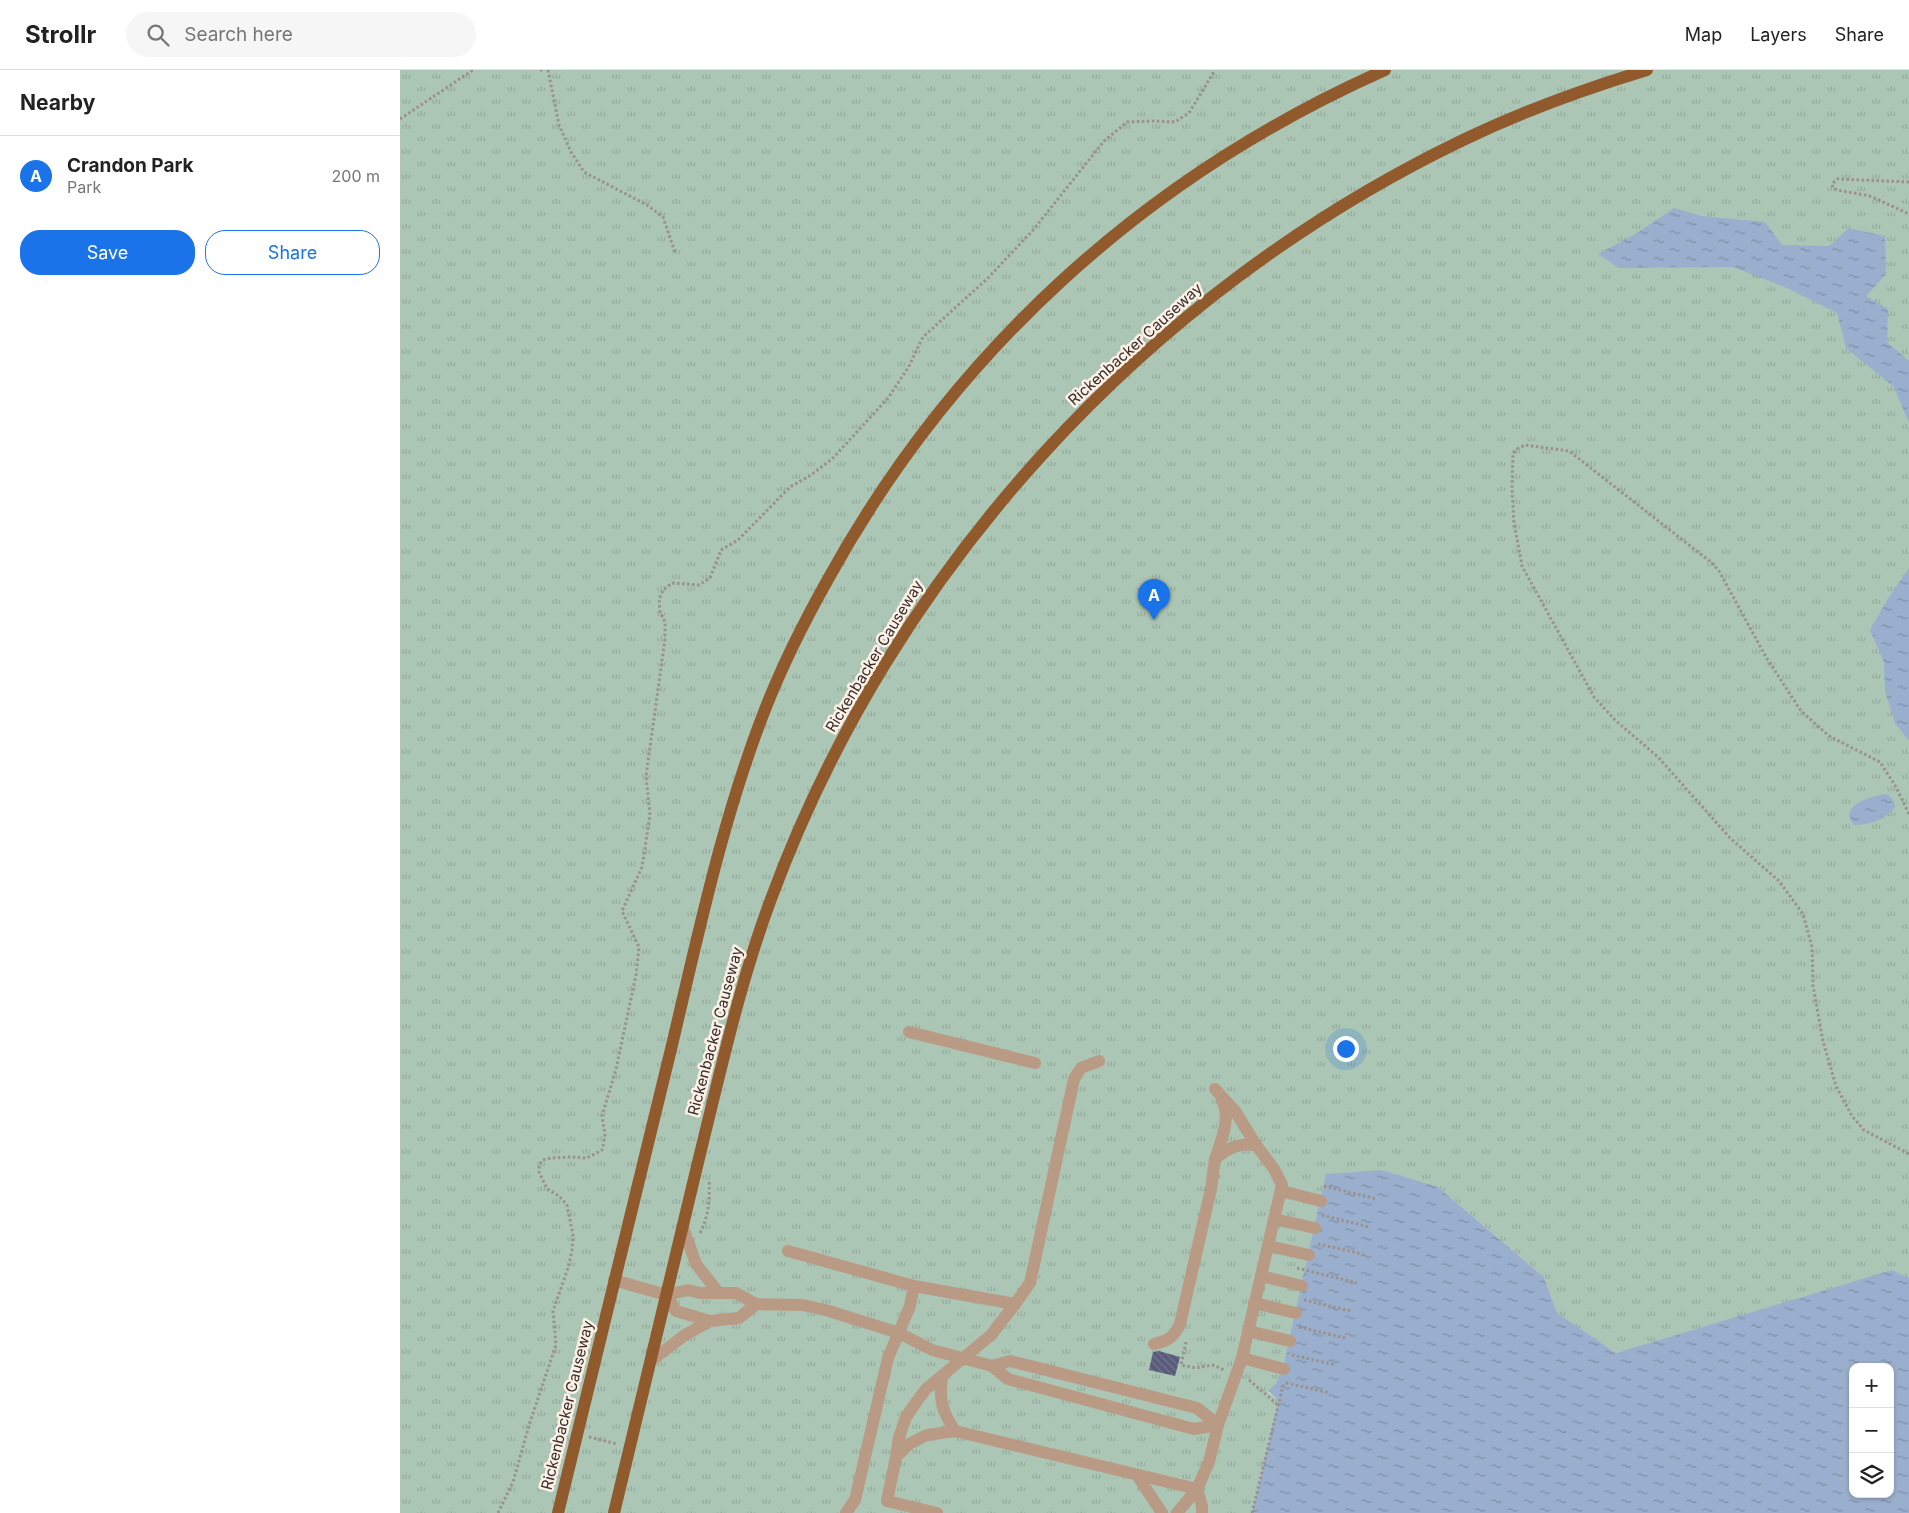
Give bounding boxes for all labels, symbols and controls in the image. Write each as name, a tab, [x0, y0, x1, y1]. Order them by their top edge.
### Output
search box	[126, 12, 476, 57]
text: Strollr	[25, 20, 96, 49]
icon: search	[144, 21, 172, 49]
text: Search here	[184, 23, 293, 46]
text: Map	[1685, 24, 1722, 45]
text: Layers	[1750, 24, 1807, 45]
text: Share	[1835, 24, 1884, 45]
text: Nearby	[20, 90, 95, 115]
text: Crandon Park	[67, 154, 194, 177]
text: A	[30, 166, 42, 186]
text: 200 m	[332, 166, 380, 186]
text: Park	[67, 177, 101, 197]
button: Save	[20, 230, 195, 275]
button: Share	[205, 230, 380, 275]
street label: Rickenbacker Causeway	[1064, 278, 1206, 409]
street label: Rickenbacker Causeway	[821, 576, 927, 735]
pin: A	[1138, 579, 1170, 620]
street label: Rickenbacker Causeway	[683, 944, 747, 1117]
your location	[1333, 1036, 1359, 1062]
street label: Rickenbacker Causeway	[537, 1318, 597, 1492]
map controls	[1849, 1363, 1894, 1498]
button: +	[1849, 1363, 1894, 1408]
button: −	[1849, 1408, 1894, 1453]
button: layers	[1849, 1453, 1894, 1498]

